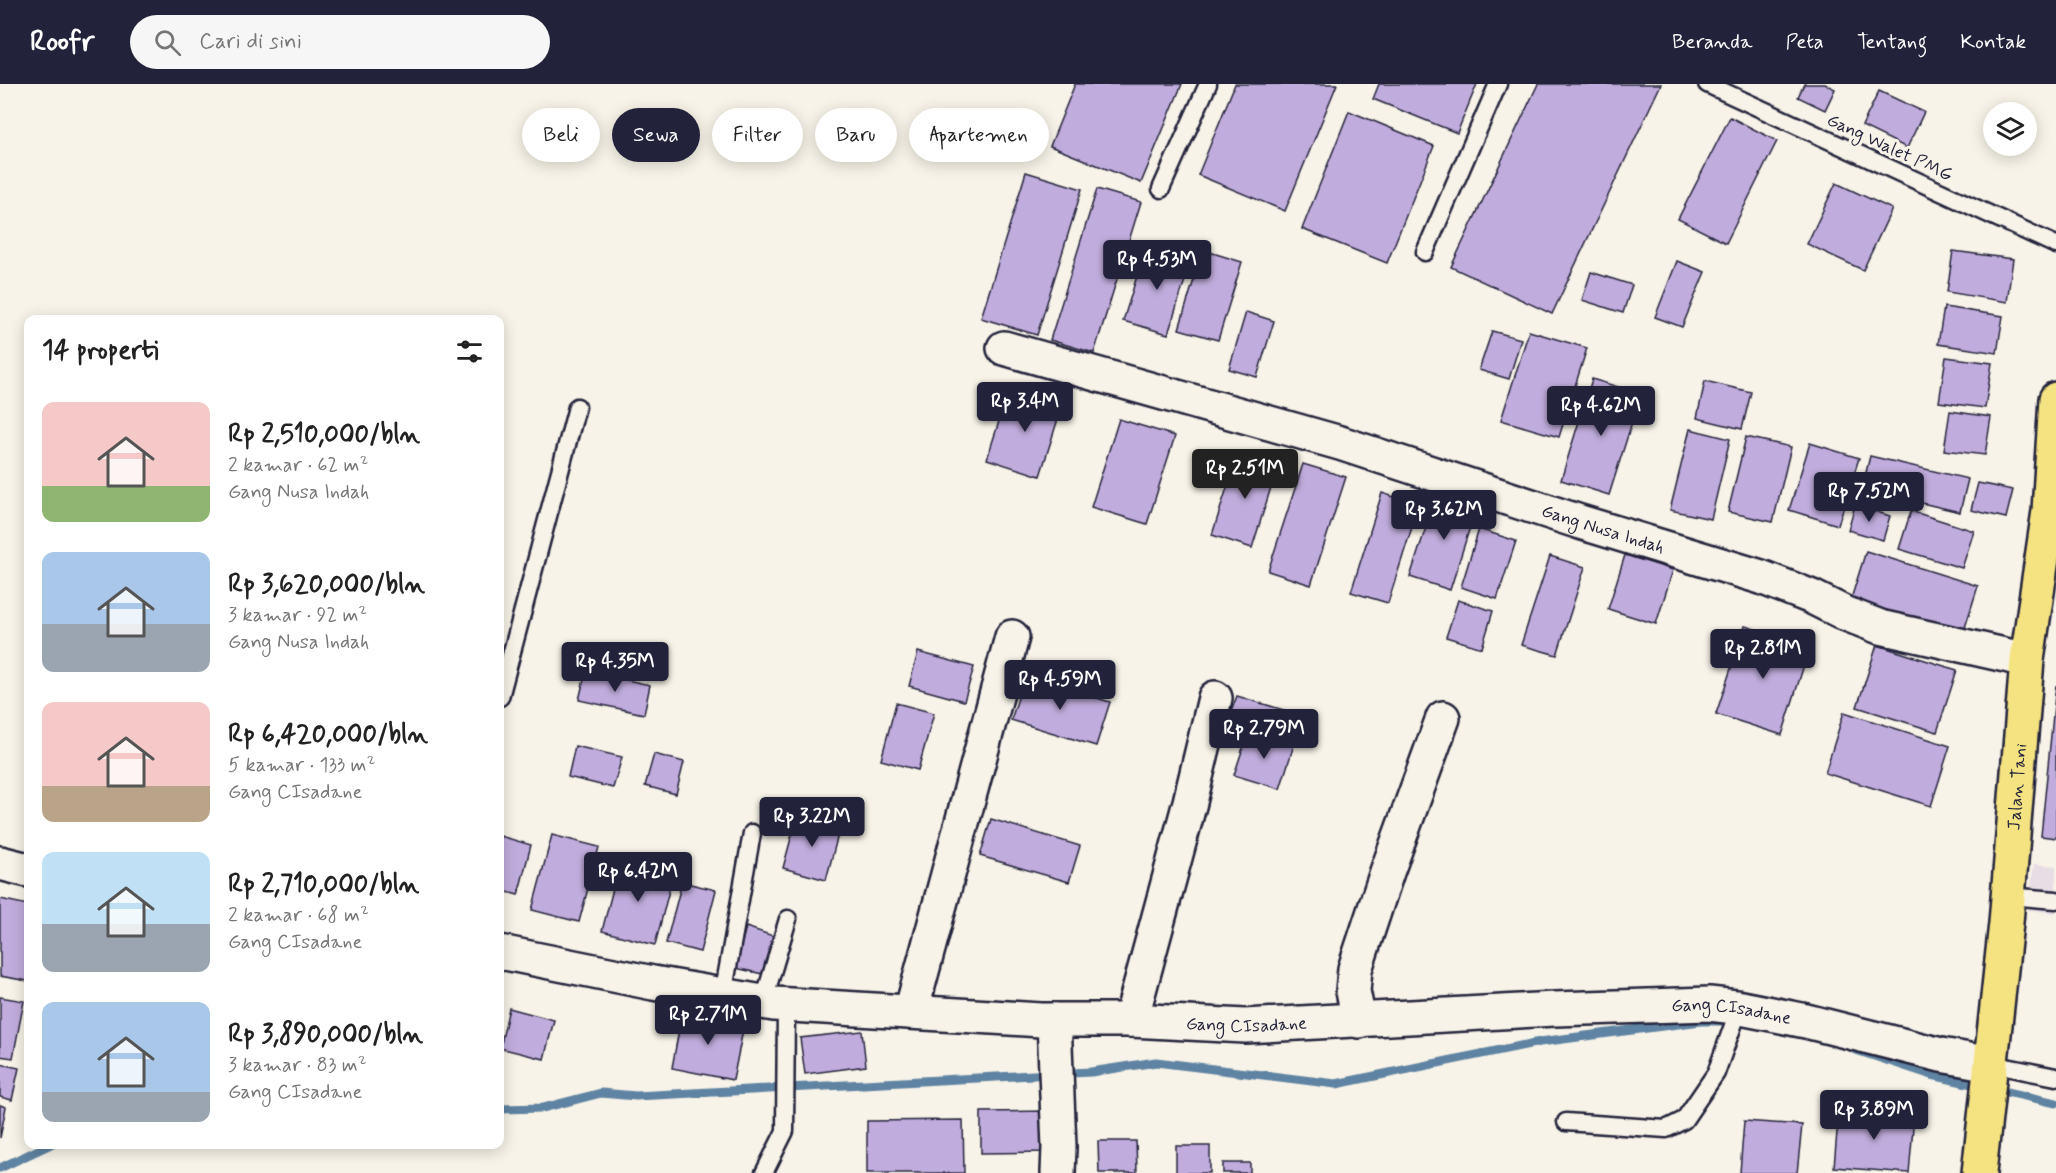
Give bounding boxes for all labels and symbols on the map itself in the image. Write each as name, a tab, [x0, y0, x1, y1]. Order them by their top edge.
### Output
street label: Gang Walet PMG	[1822, 108, 1956, 188]
pin: Rp 4.53M	[1095, 240, 1219, 291]
pin: Rp 3.4M	[970, 382, 1080, 433]
pin: Rp 4.62M	[1539, 386, 1663, 437]
pin: Rp 2.51M	[1183, 449, 1307, 500]
pin: Rp 7.52M	[1807, 472, 1931, 523]
pin: Rp 3.62M	[1382, 490, 1506, 541]
street label: Gang Nusa Indah	[1538, 499, 1667, 560]
pin: Rp 2.81M	[1701, 629, 1825, 680]
pin: Rp 4.35M	[553, 642, 677, 693]
pin: Rp 4.59M	[998, 660, 1122, 711]
pin: Rp 2.79M	[1202, 709, 1326, 760]
street label: Jalan Tani	[2002, 743, 2033, 831]
pin: Rp 3.22M	[750, 797, 874, 848]
pin: Rp 6.42M	[576, 852, 700, 903]
street label: Gang CIsadane	[1671, 993, 1793, 1031]
pin: Rp 2.71M	[646, 995, 770, 1046]
street label: Gang CIsadane	[1185, 1012, 1308, 1039]
pin: Rp 3.89M	[1812, 1090, 1936, 1141]

